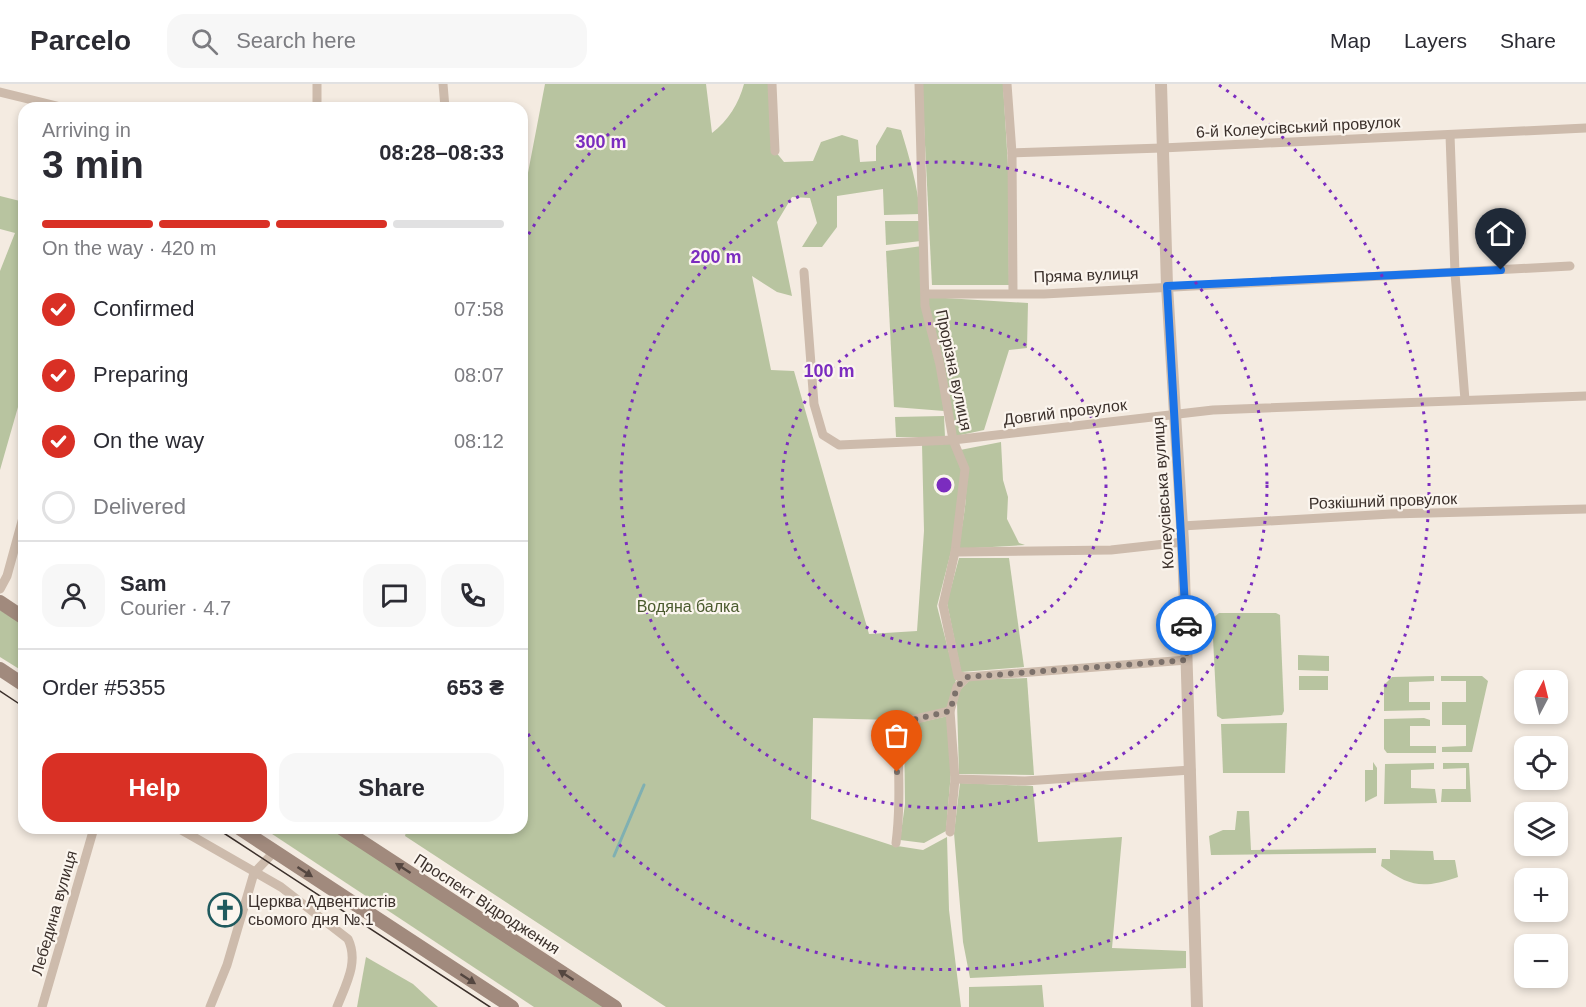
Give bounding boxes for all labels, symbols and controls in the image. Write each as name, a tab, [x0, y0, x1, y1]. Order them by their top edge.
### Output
search box	[167, 14, 587, 68]
text: Parcelo	[30, 25, 131, 56]
icon: search	[188, 25, 221, 58]
text: Search here	[236, 28, 356, 53]
text: Map	[1330, 29, 1371, 52]
text: Layers	[1404, 29, 1467, 52]
text: Share	[1500, 29, 1556, 52]
street label: 6-й Колеусівський провулок	[1195, 113, 1402, 141]
text: Arriving in	[42, 119, 131, 141]
text: 300 m	[575, 132, 627, 152]
text: 08:28–08:33	[379, 140, 504, 165]
text: 3 min	[42, 143, 144, 186]
pin	[1475, 208, 1526, 270]
icon: home	[1484, 217, 1517, 250]
text: On the way · 420 m	[42, 237, 217, 259]
text: 200 m	[690, 247, 742, 267]
street label: Пряма вулиця	[1033, 265, 1139, 285]
icon: check	[42, 293, 75, 326]
text: Confirmed	[93, 296, 194, 321]
text: 07:58	[454, 298, 504, 320]
street label: Прорізна вулиця	[933, 308, 975, 432]
icon: check	[42, 359, 75, 392]
text: 100 m	[803, 361, 855, 381]
text: Preparing	[93, 362, 188, 387]
text: 08:07	[454, 364, 504, 386]
street label: Довгий провулок	[1002, 396, 1129, 428]
street label: Колеусівська вулиця	[1149, 416, 1177, 570]
icon: check	[42, 425, 75, 458]
text: On the way	[93, 428, 204, 453]
text: 08:12	[454, 430, 504, 452]
centre of rings	[934, 475, 954, 495]
street label: Розкішний провулок	[1309, 490, 1458, 512]
text: Delivered	[93, 494, 186, 519]
button: person	[42, 564, 105, 627]
button: chat	[363, 564, 426, 627]
button: phone	[441, 564, 504, 627]
text: Sam	[120, 571, 166, 596]
courier	[1156, 595, 1216, 655]
text: Courier · 4.7	[120, 597, 231, 619]
park label: Водяна балка	[637, 598, 739, 615]
icon: car	[1170, 609, 1203, 642]
north arrow	[1514, 670, 1568, 724]
map controls	[1514, 670, 1568, 988]
text: Order #5355	[42, 675, 166, 700]
text: 653 ₴	[447, 675, 504, 700]
pin	[871, 710, 922, 772]
icon: bag	[880, 719, 913, 752]
button: locate	[1514, 736, 1568, 790]
button: Help	[42, 753, 267, 822]
button: Share	[279, 753, 504, 822]
button: layers	[1514, 802, 1568, 856]
street label: Лебедина вулиця	[28, 849, 80, 977]
street label: Проспект Відродження	[411, 851, 563, 957]
one-way arrow	[394, 863, 411, 874]
one-way arrow	[297, 866, 313, 877]
button: +	[1514, 868, 1568, 922]
church icon: Церква Адвентистів сьомого дня № 1	[207, 892, 243, 928]
place label: Церква Адвентистів сьомого дня № 1	[248, 893, 396, 928]
button: −	[1514, 934, 1568, 988]
one-way arrow	[558, 970, 574, 981]
one-way arrow	[460, 973, 476, 984]

